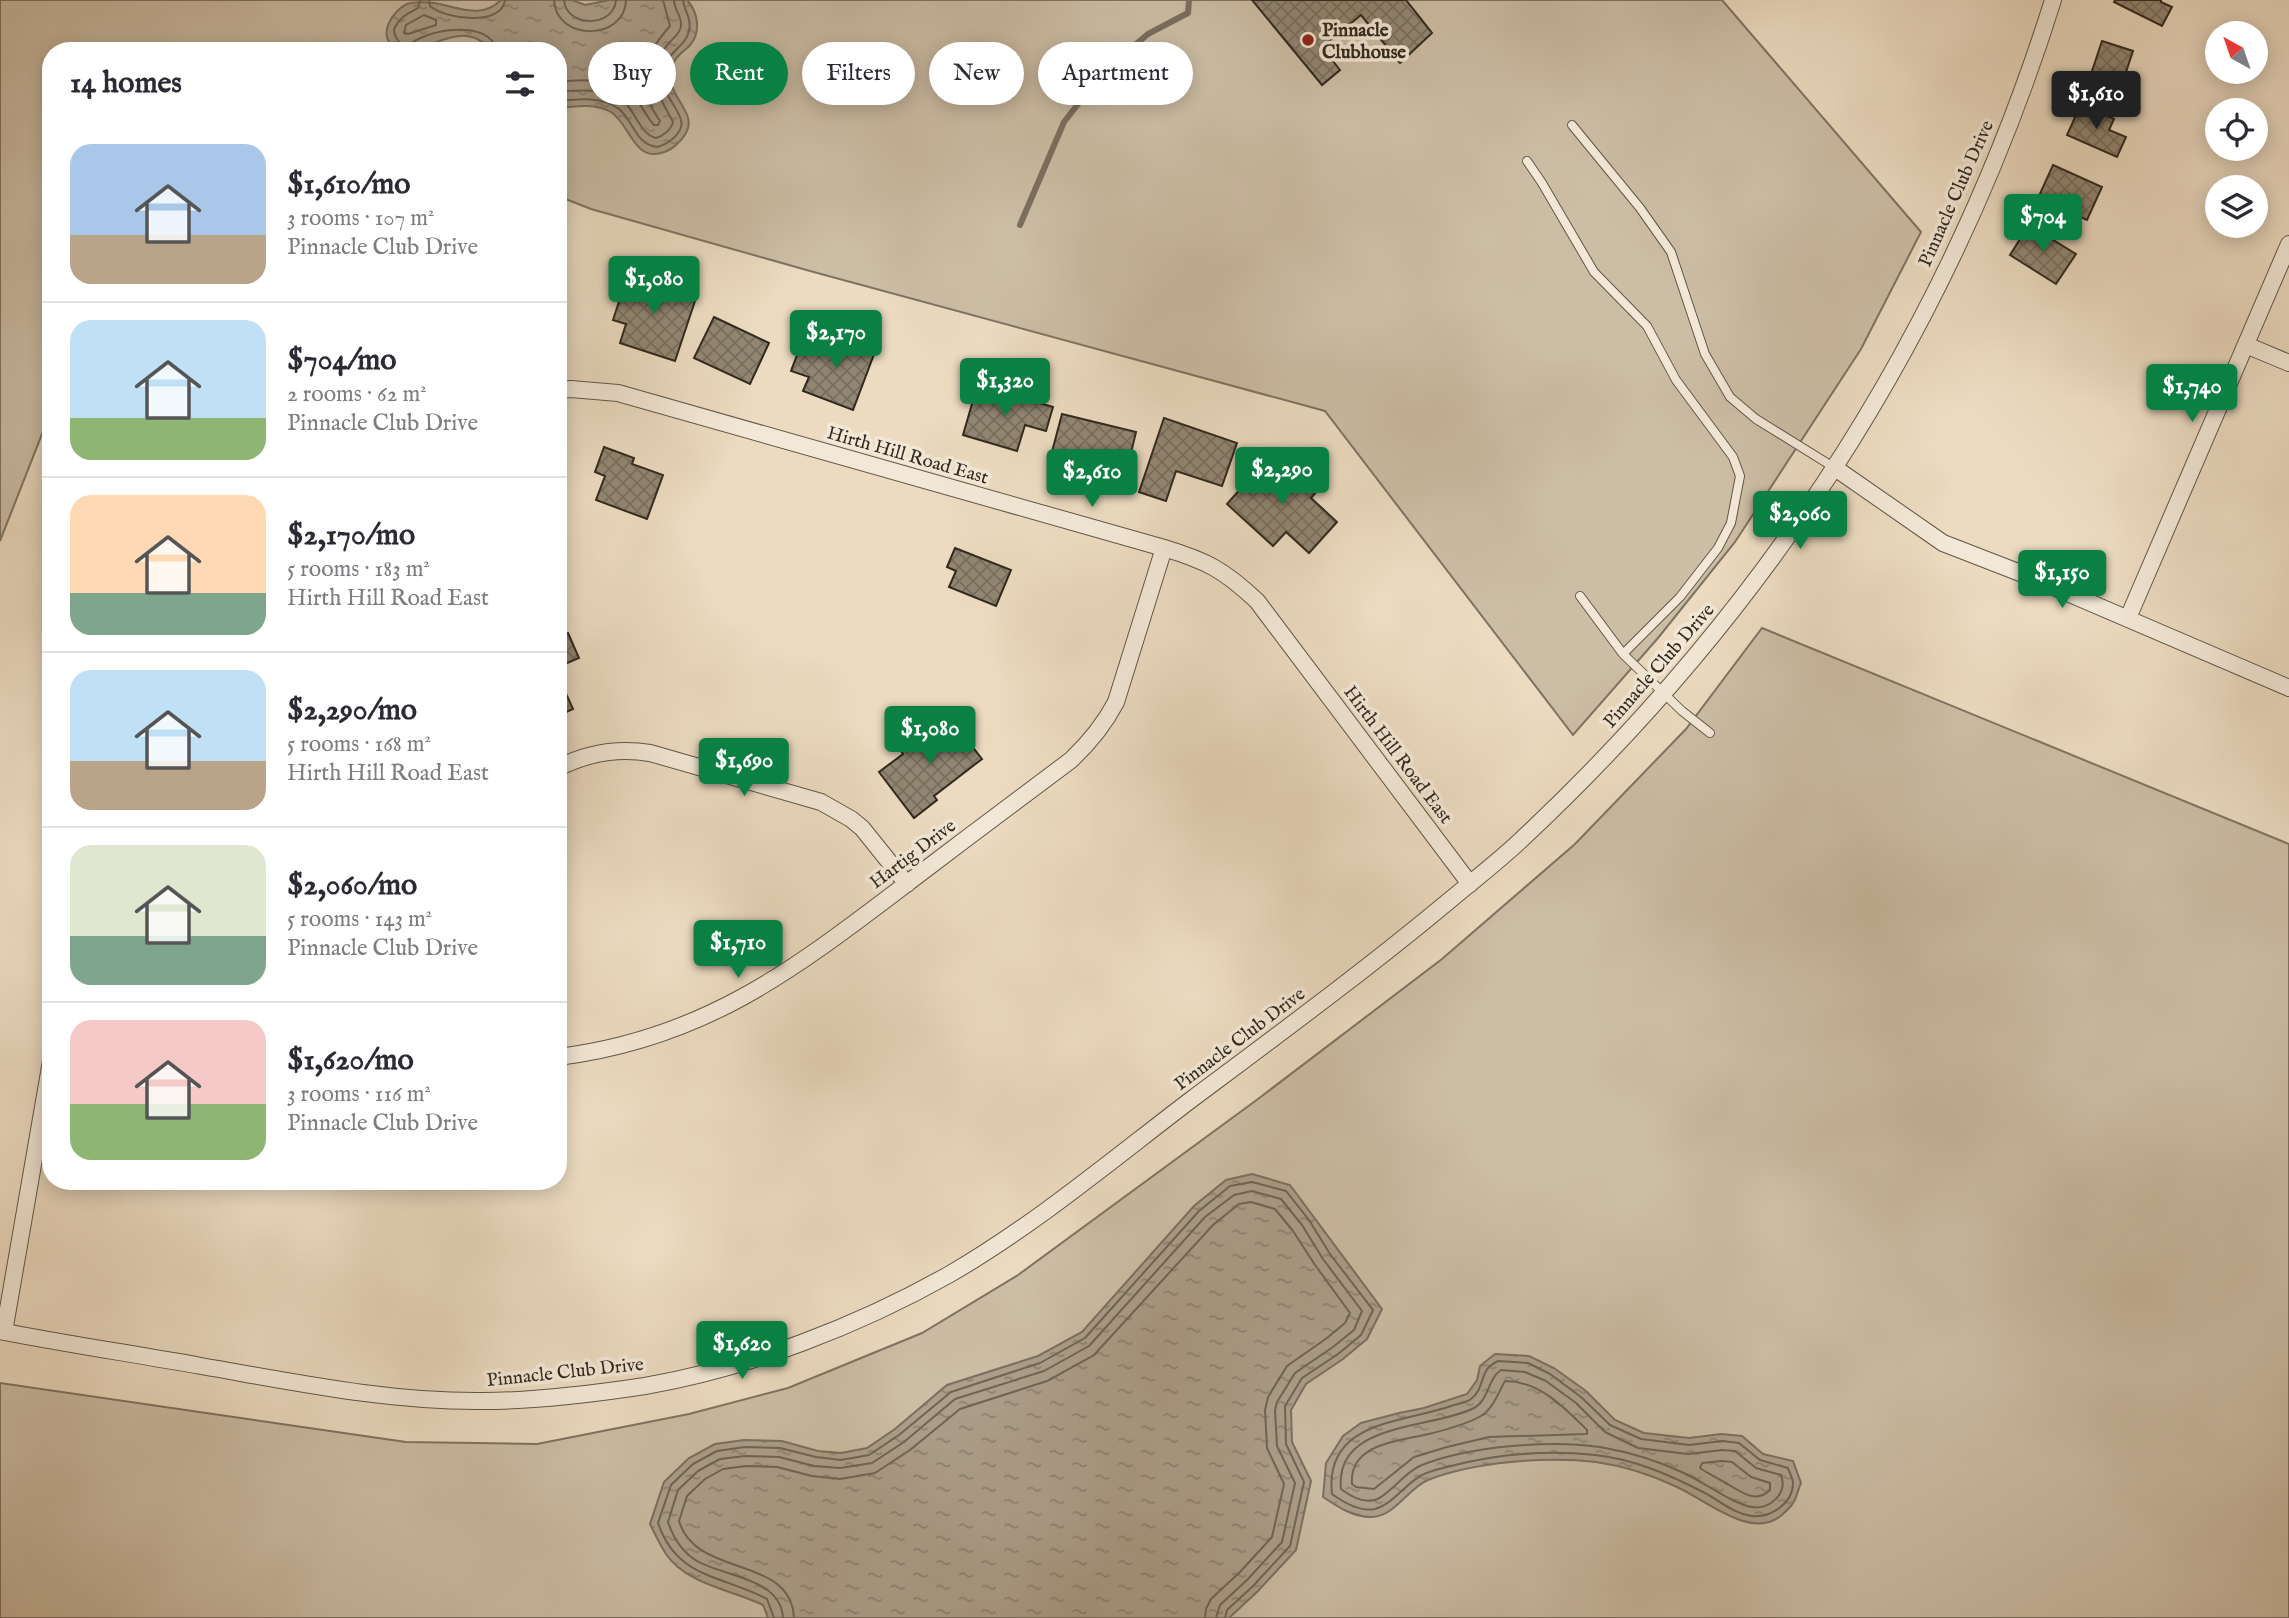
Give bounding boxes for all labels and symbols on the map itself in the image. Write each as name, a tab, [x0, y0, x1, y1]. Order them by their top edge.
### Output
place label: Pinnacle Clubhouse	[1322, 19, 1406, 65]
north arrow	[2205, 21, 2268, 84]
marker: Pinnacle Clubhouse	[1300, 32, 1316, 48]
pin: $1,610	[2039, 72, 2153, 131]
street label: Pinnacle Club Drive	[1914, 117, 2000, 271]
pin: $704	[2002, 194, 2084, 254]
pin: $1,080	[597, 256, 711, 316]
pin: $2,170	[779, 310, 893, 370]
pin: $1,320	[948, 358, 1062, 418]
pin: $1,740	[2135, 364, 2249, 424]
street label: Hirth Hill Road East	[824, 421, 991, 491]
pin: $2,290	[1225, 448, 1339, 507]
pin: $2,610	[1035, 449, 1149, 509]
pin: $2,060	[1743, 491, 1857, 551]
pin: $1,150	[2005, 550, 2119, 610]
street label: Pinnacle Club Drive	[1599, 599, 1720, 734]
street label: Hirth Hill Road East	[1338, 681, 1457, 829]
pin: $1,080	[873, 706, 987, 766]
pin: $1,690	[687, 738, 801, 798]
street label: Hartig Drive	[865, 814, 961, 895]
pin: $1,710	[681, 920, 795, 980]
street label: Pinnacle Club Drive	[1170, 982, 1311, 1097]
pin: $1,620	[685, 1322, 799, 1381]
street label: Pinnacle Club Drive	[486, 1353, 645, 1393]

